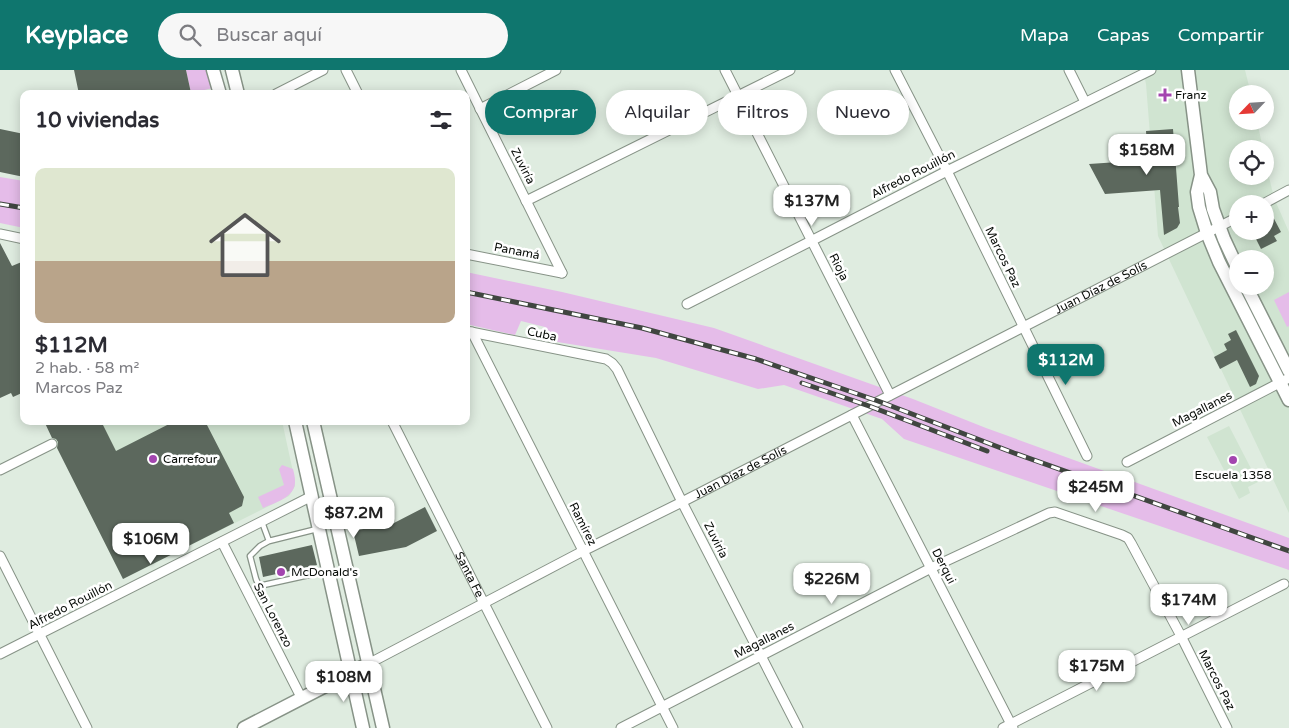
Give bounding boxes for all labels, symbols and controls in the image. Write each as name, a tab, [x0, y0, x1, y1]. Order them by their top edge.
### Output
search box	[158, 13, 508, 58]
text: Keyplace	[25, 21, 128, 50]
icon: search	[176, 21, 204, 49]
text: Buscar aquí	[216, 24, 322, 46]
text: Mapa	[1020, 24, 1069, 46]
text: Capas	[1097, 24, 1150, 46]
text: Compartir	[1178, 24, 1264, 46]
north arrow	[1229, 85, 1274, 130]
map controls	[1229, 85, 1274, 295]
place label: Franz	[1175, 88, 1207, 102]
marker: Franz	[1159, 89, 1171, 101]
chip: Comprar	[485, 90, 596, 135]
chip: Alquilar	[606, 90, 708, 135]
chip: Filtros	[718, 90, 807, 135]
chip: Nuevo	[817, 90, 909, 135]
icon: filters	[427, 106, 455, 134]
text: 10 viviendas	[35, 108, 159, 133]
pin: $158M	[1112, 134, 1182, 176]
text: $158M	[1119, 140, 1175, 160]
button: locate	[1229, 140, 1274, 185]
street label: Zuviría	[508, 146, 538, 186]
street label: Alfredo Rouillón	[869, 147, 957, 201]
pin: $137M	[777, 184, 847, 227]
text: $137M	[784, 191, 840, 211]
button: +	[1229, 195, 1274, 240]
icon: home	[200, 200, 290, 290]
street label: Marcos Paz	[982, 224, 1024, 290]
street label: Panamá	[493, 240, 541, 262]
button: −	[1229, 250, 1274, 295]
street label: Rioja	[826, 251, 852, 283]
street label: Juan Díaz de Solís	[1052, 258, 1150, 317]
street label: Cuba	[526, 324, 558, 344]
text: $112M	[35, 333, 108, 358]
pin: $112M	[1031, 344, 1101, 386]
text: $112M	[1038, 350, 1094, 370]
text: 2 hab. · 58 m²	[35, 358, 139, 378]
text: Marcos Paz	[35, 378, 123, 398]
street label: Magallanes	[1170, 388, 1234, 430]
street label: Juan Díaz de Solís	[692, 442, 789, 502]
place label: Carrefour	[163, 452, 218, 466]
marker: Carrefour	[147, 453, 159, 465]
marker: Escuela 1358	[1227, 454, 1239, 466]
place label: Escuela 1358	[1195, 468, 1271, 482]
pin: $245M	[1061, 470, 1131, 513]
text: $245M	[1068, 477, 1124, 497]
pin: $87.2M	[313, 496, 395, 539]
street label: Ramírez	[566, 500, 600, 548]
text: $87.2M	[325, 503, 383, 523]
street label: Zuviría	[701, 520, 731, 560]
pin: $106M	[116, 522, 186, 565]
text: $106M	[123, 529, 179, 549]
street label: Derqui	[929, 546, 959, 586]
street label: Santa Fe	[452, 549, 487, 600]
pin: $226M	[797, 562, 867, 605]
place label: McDonald's	[291, 565, 358, 579]
marker: McDonald's	[275, 566, 287, 578]
text: $226M	[804, 569, 860, 589]
street label: Alfredo Rouillón	[26, 578, 114, 632]
street label: San Lorenzo	[251, 580, 295, 650]
pin: $174M	[1154, 584, 1224, 626]
text: $174M	[1161, 590, 1217, 610]
street label: Magallanes	[732, 619, 796, 661]
street label: Marcos Paz	[1196, 648, 1238, 712]
pin: $175M	[1062, 650, 1132, 692]
text: $175M	[1069, 656, 1125, 676]
pin: $108M	[309, 660, 379, 703]
text: $108M	[316, 667, 372, 687]

